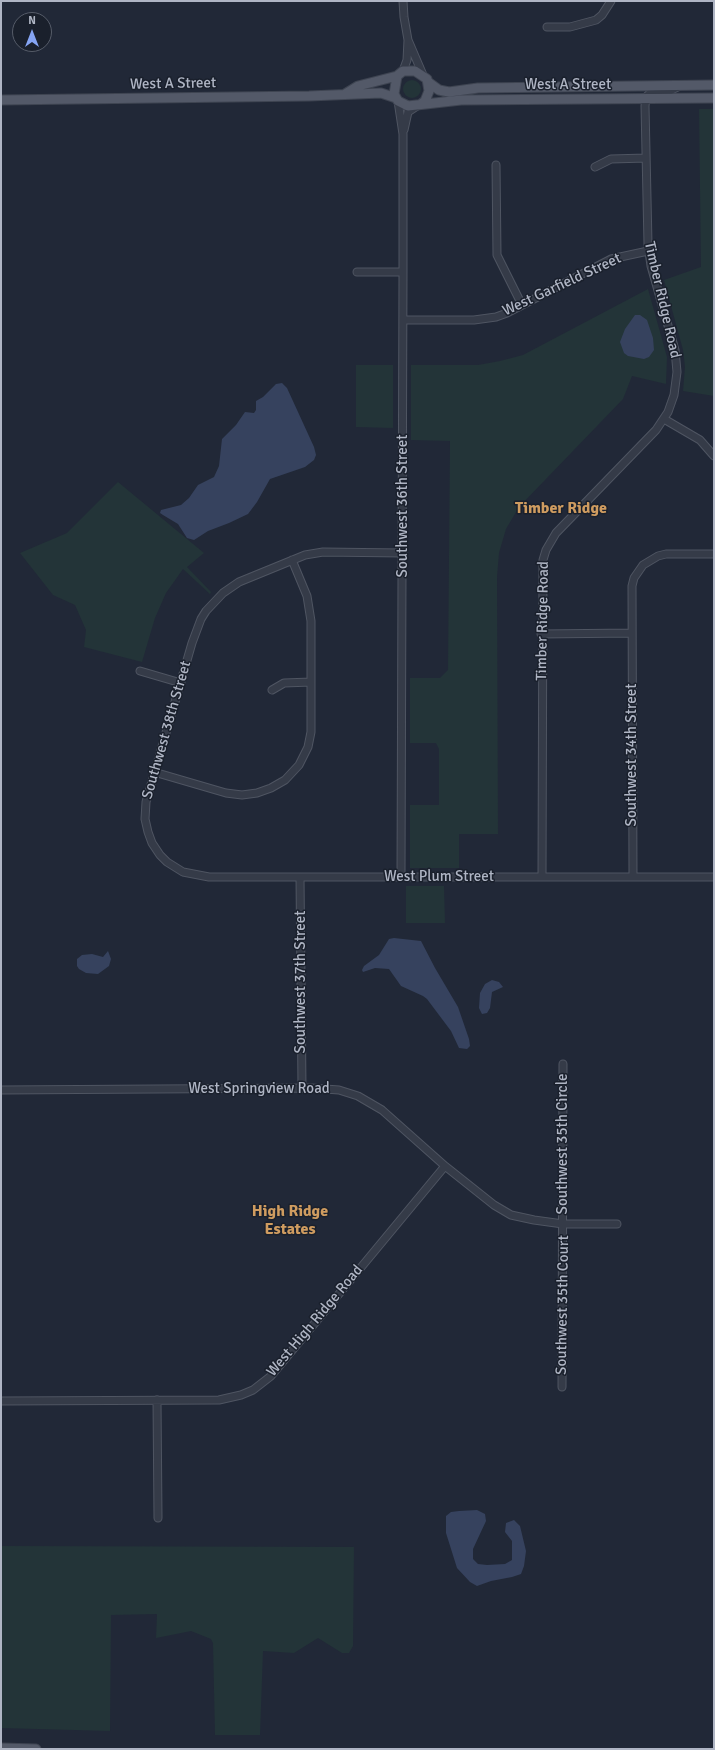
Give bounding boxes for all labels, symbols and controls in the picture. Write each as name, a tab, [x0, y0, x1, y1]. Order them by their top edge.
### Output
north arrow	[12, 12, 52, 52]
text: N	[28, 14, 36, 27]
street label: West A Street	[130, 74, 216, 94]
street label: West A Street	[525, 76, 611, 94]
street label: Timber Ridge Road	[640, 240, 684, 360]
street label: West Garfield Street	[500, 250, 624, 320]
street label: Southwest 36th Street	[394, 435, 412, 577]
district label: Timber Ridge	[515, 499, 607, 519]
street label: Timber Ridge Road	[533, 561, 553, 681]
street label: Southwest 38th Street	[139, 659, 195, 801]
street label: Southwest 34th Street	[623, 684, 641, 826]
street label: West Plum Street	[384, 868, 494, 886]
street label: Southwest 37th Street	[292, 911, 310, 1053]
street label: Southwest 35th Circle	[554, 1074, 572, 1214]
street label: West Springview Road	[188, 1080, 330, 1098]
district label: High Ridge Estates	[252, 1202, 328, 1240]
street label: Southwest 35th Court	[553, 1235, 573, 1375]
street label: West High Ridge Road	[263, 1262, 367, 1380]

